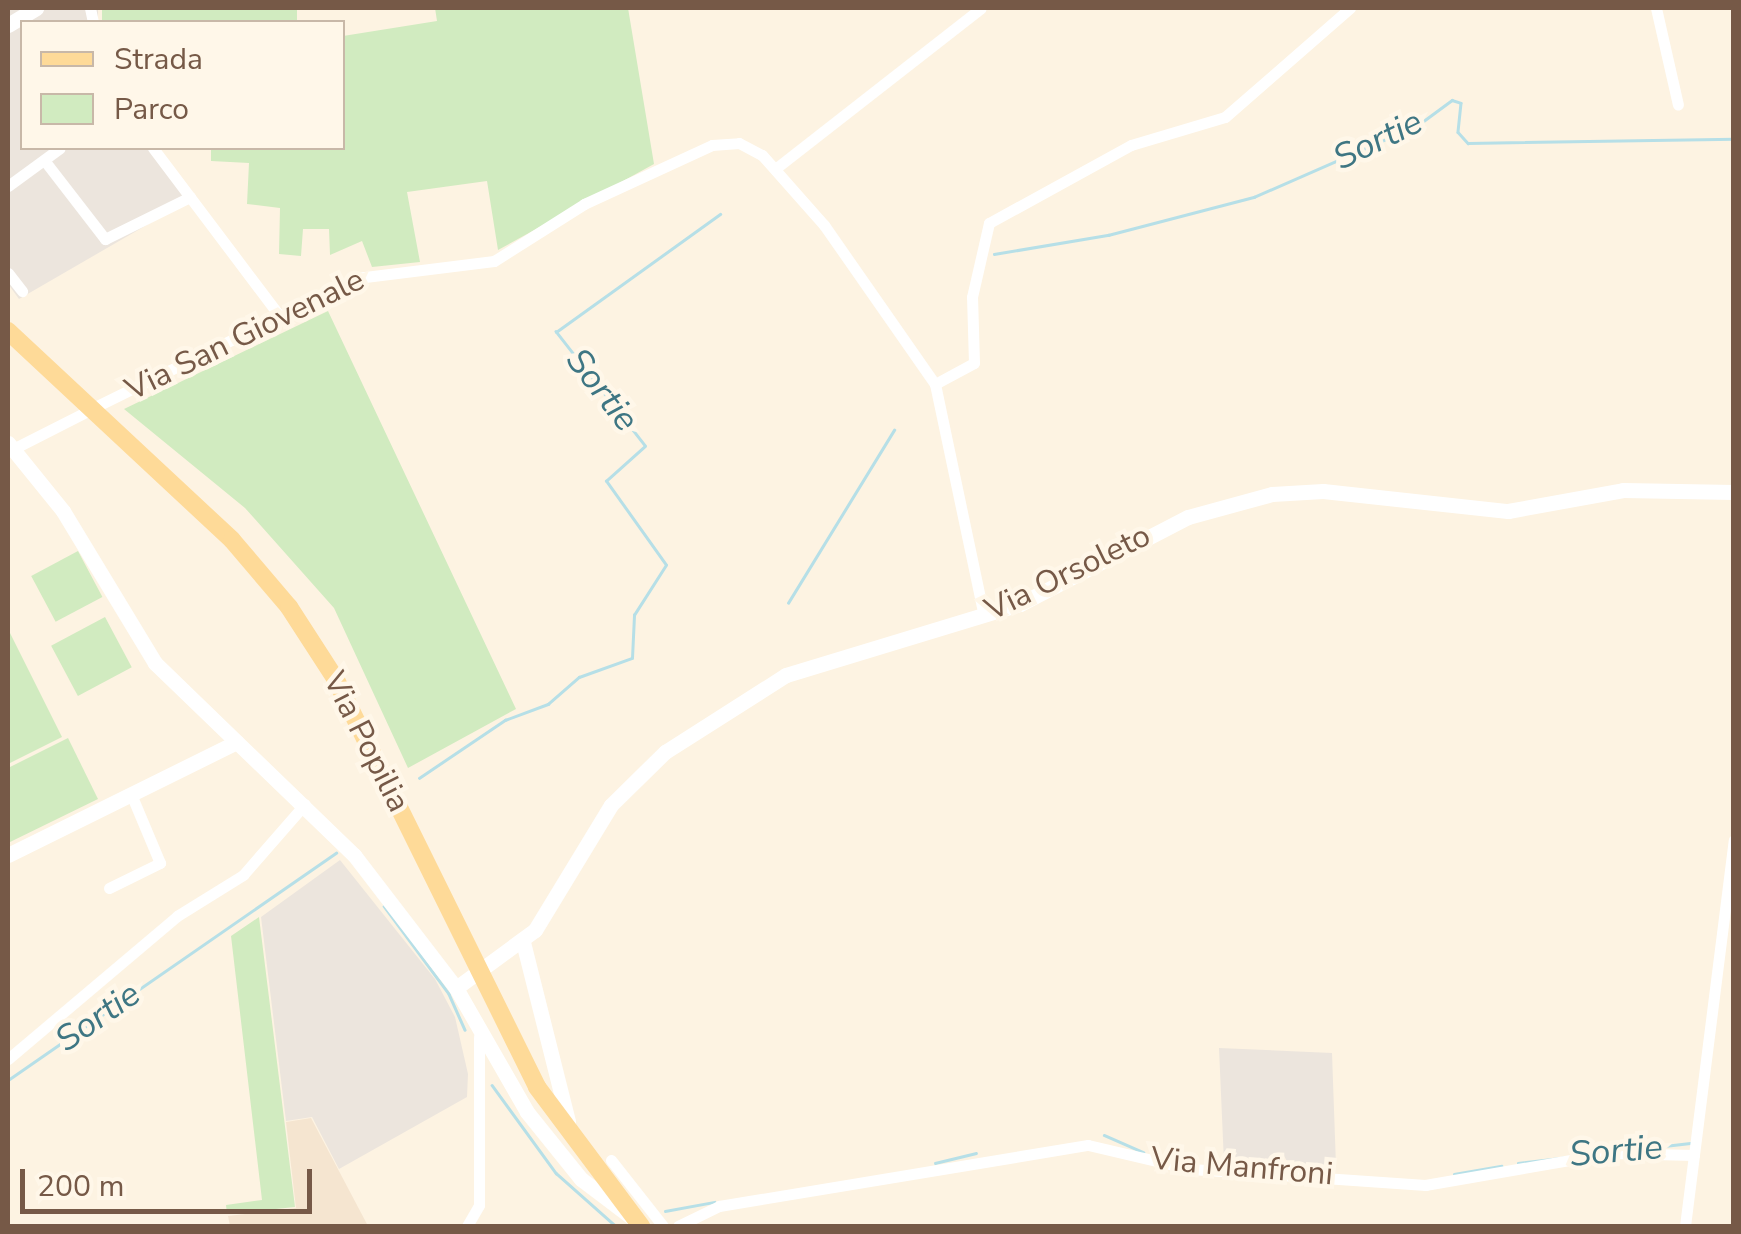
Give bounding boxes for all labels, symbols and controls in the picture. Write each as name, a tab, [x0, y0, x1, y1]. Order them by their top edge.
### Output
legend	[20, 20, 345, 150]
text: Strada	[114, 39, 203, 80]
text: Parco	[114, 89, 189, 130]
water label: Sortie	[1327, 101, 1429, 179]
street label: Via San Giovenale	[119, 261, 371, 409]
water label: Sortie	[557, 340, 647, 440]
street label: Via Orsoleto	[979, 517, 1157, 629]
street label: Via Popilia	[314, 666, 418, 818]
water label: Sortie	[48, 973, 148, 1061]
water label: Sortie	[1568, 1126, 1664, 1176]
street label: Via Manfroni	[1149, 1140, 1335, 1194]
scale bar	[25, 1149, 318, 1211]
text: 200 m	[37, 1166, 124, 1207]

